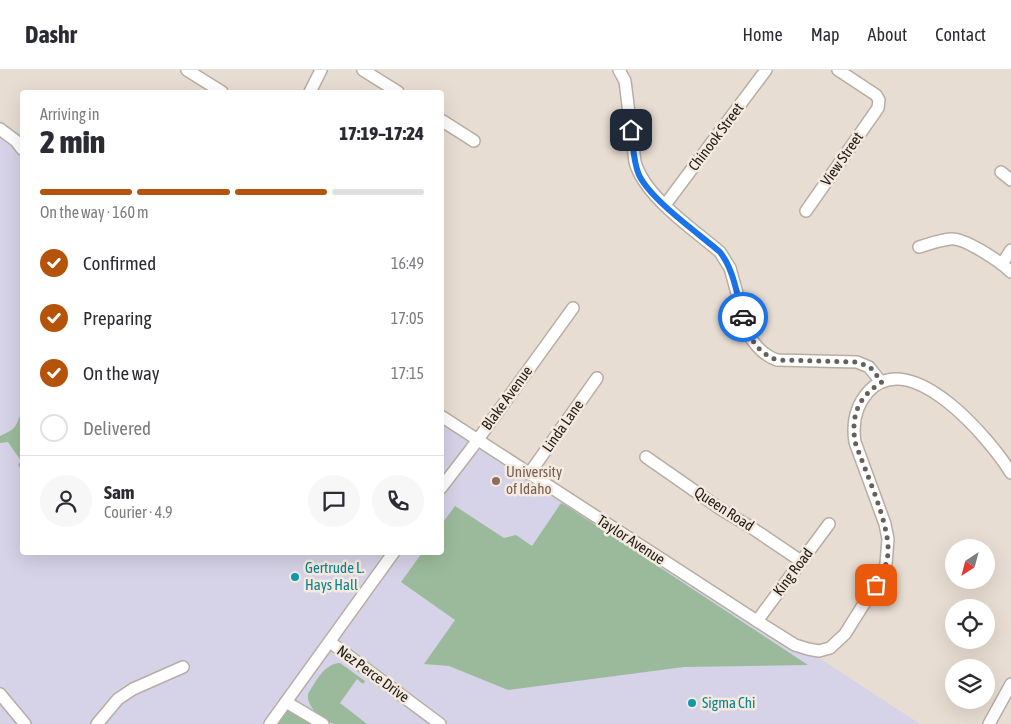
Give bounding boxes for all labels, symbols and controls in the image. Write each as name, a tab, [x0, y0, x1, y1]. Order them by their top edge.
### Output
text: Dashr	[25, 21, 77, 48]
text: Home	[743, 24, 783, 45]
text: Map	[811, 24, 840, 45]
text: About	[868, 24, 907, 45]
text: Contact	[935, 24, 986, 45]
street label: Chinook Street	[685, 99, 747, 174]
text: Arriving in	[40, 105, 100, 123]
pin	[610, 109, 652, 151]
icon: home	[617, 116, 645, 144]
text: 17:19–17:24	[339, 122, 424, 144]
text: 2 min	[40, 123, 105, 160]
street label: View Street	[817, 129, 866, 189]
text: On the way · 160 m	[40, 203, 149, 221]
icon: check	[40, 249, 68, 277]
text: Confirmed	[83, 252, 156, 274]
text: 16:49	[391, 254, 424, 272]
courier	[718, 292, 768, 342]
icon: car	[729, 303, 757, 331]
icon: check	[40, 304, 68, 332]
text: Preparing	[83, 307, 152, 329]
text: 17:05	[391, 309, 424, 327]
icon: check	[40, 359, 68, 387]
text: On the way	[83, 362, 160, 384]
street label: Blake Avenue	[478, 362, 536, 433]
text: 17:15	[391, 364, 424, 382]
street label: Linda Lane	[539, 396, 587, 455]
text: Delivered	[83, 417, 151, 439]
place label: University of Idaho	[506, 463, 562, 497]
button: person	[40, 475, 92, 527]
button: chat	[308, 475, 360, 527]
button: phone	[372, 475, 424, 527]
marker: University of Idaho	[490, 475, 502, 487]
text: Sam	[104, 481, 135, 503]
street label: Queen Road	[691, 483, 757, 534]
text: Courier · 4.9	[104, 503, 173, 521]
street label: Taylor Avenue	[594, 511, 669, 568]
north arrow	[945, 539, 995, 589]
map controls	[945, 539, 995, 709]
street label: King Road	[769, 545, 816, 599]
place label: Gertrude L. Hays Hall	[305, 559, 365, 593]
pin	[855, 564, 897, 606]
marker: Gertrude L. Hays Hall	[289, 571, 301, 583]
icon: bag	[862, 571, 890, 599]
button: locate	[945, 599, 995, 649]
street label: Nez Perce Drive	[334, 642, 413, 706]
button: layers	[945, 659, 995, 709]
place label: Sigma Chi	[702, 694, 756, 711]
marker: Sigma Chi	[686, 697, 698, 709]

